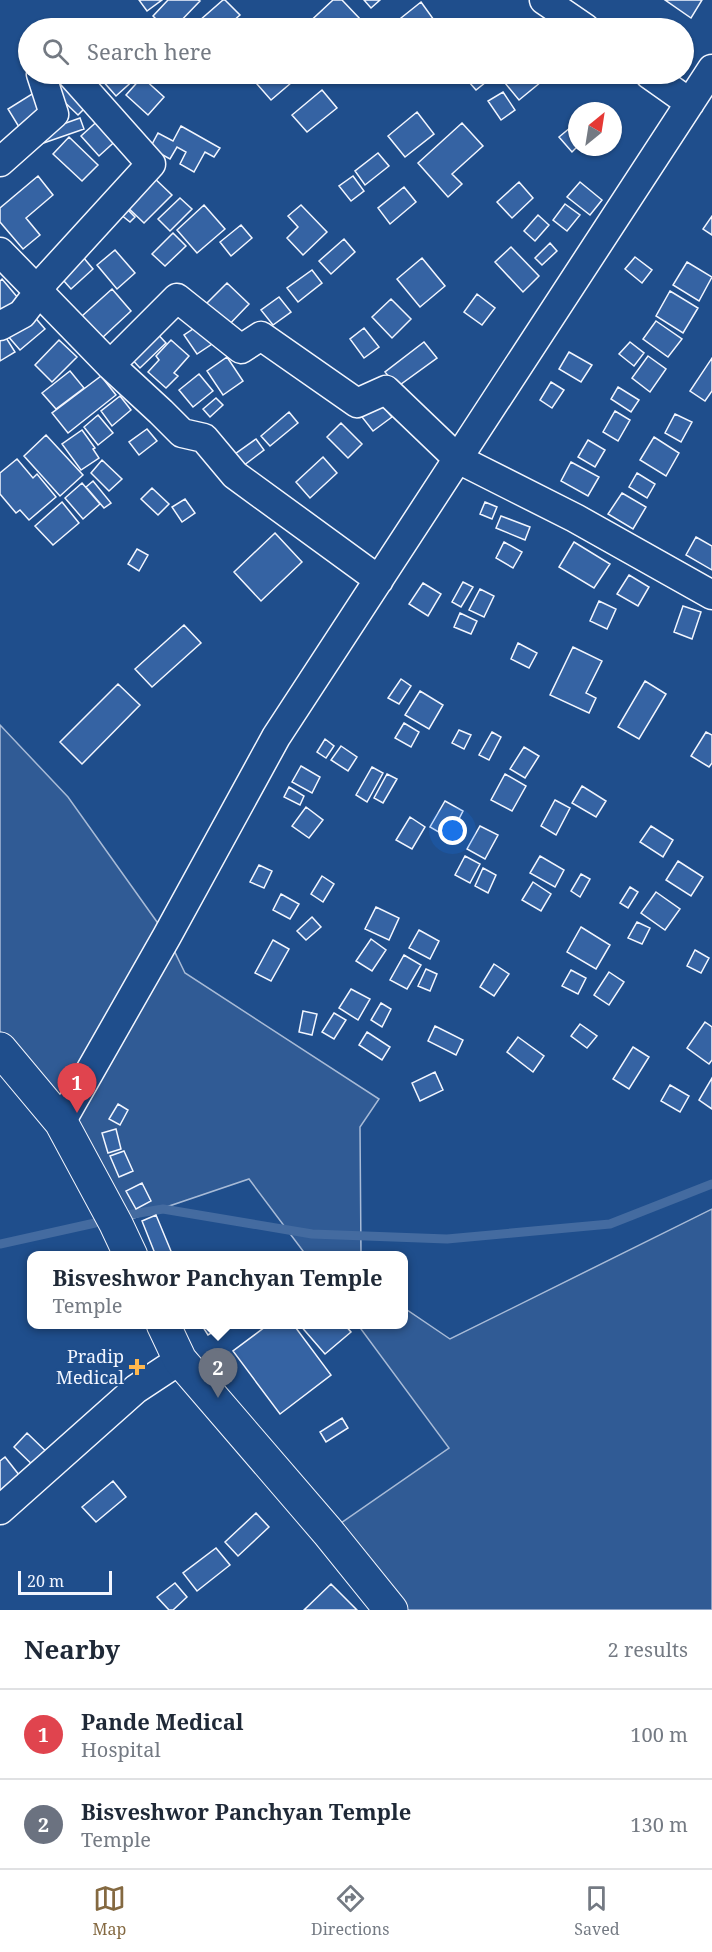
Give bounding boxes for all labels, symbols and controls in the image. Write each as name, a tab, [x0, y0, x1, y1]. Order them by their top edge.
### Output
search box	[18, 18, 694, 84]
icon: search	[39, 35, 72, 68]
text: Search here	[87, 36, 212, 66]
north arrow	[568, 102, 622, 156]
your location	[438, 816, 467, 845]
pin: 1	[58, 1064, 97, 1113]
popup	[27, 1251, 408, 1329]
text: Bisveshwor Panchyan Temple	[52, 1262, 383, 1292]
text: Temple	[52, 1292, 122, 1319]
place label: Pradip Medical	[56, 1344, 124, 1389]
pin: 2	[198, 1348, 238, 1398]
marker: Pradip Medical	[128, 1358, 146, 1376]
scale bar	[18, 1568, 112, 1596]
text: 20 m	[27, 1570, 64, 1592]
text: Nearby	[24, 1631, 120, 1667]
text: 2 results	[608, 1636, 688, 1663]
text: Pande Medical	[81, 1706, 244, 1736]
text: 1	[38, 1721, 49, 1748]
text: 100 m	[630, 1721, 688, 1748]
text: Hospital	[81, 1736, 161, 1763]
text: Bisveshwor Panchyan Temple	[81, 1796, 411, 1826]
text: 2	[38, 1811, 49, 1838]
text: 130 m	[630, 1811, 688, 1838]
text: Temple	[81, 1826, 151, 1853]
tab: Map	[92, 1882, 126, 1940]
tab: Directions	[311, 1882, 389, 1940]
tab: Saved	[574, 1882, 620, 1940]

